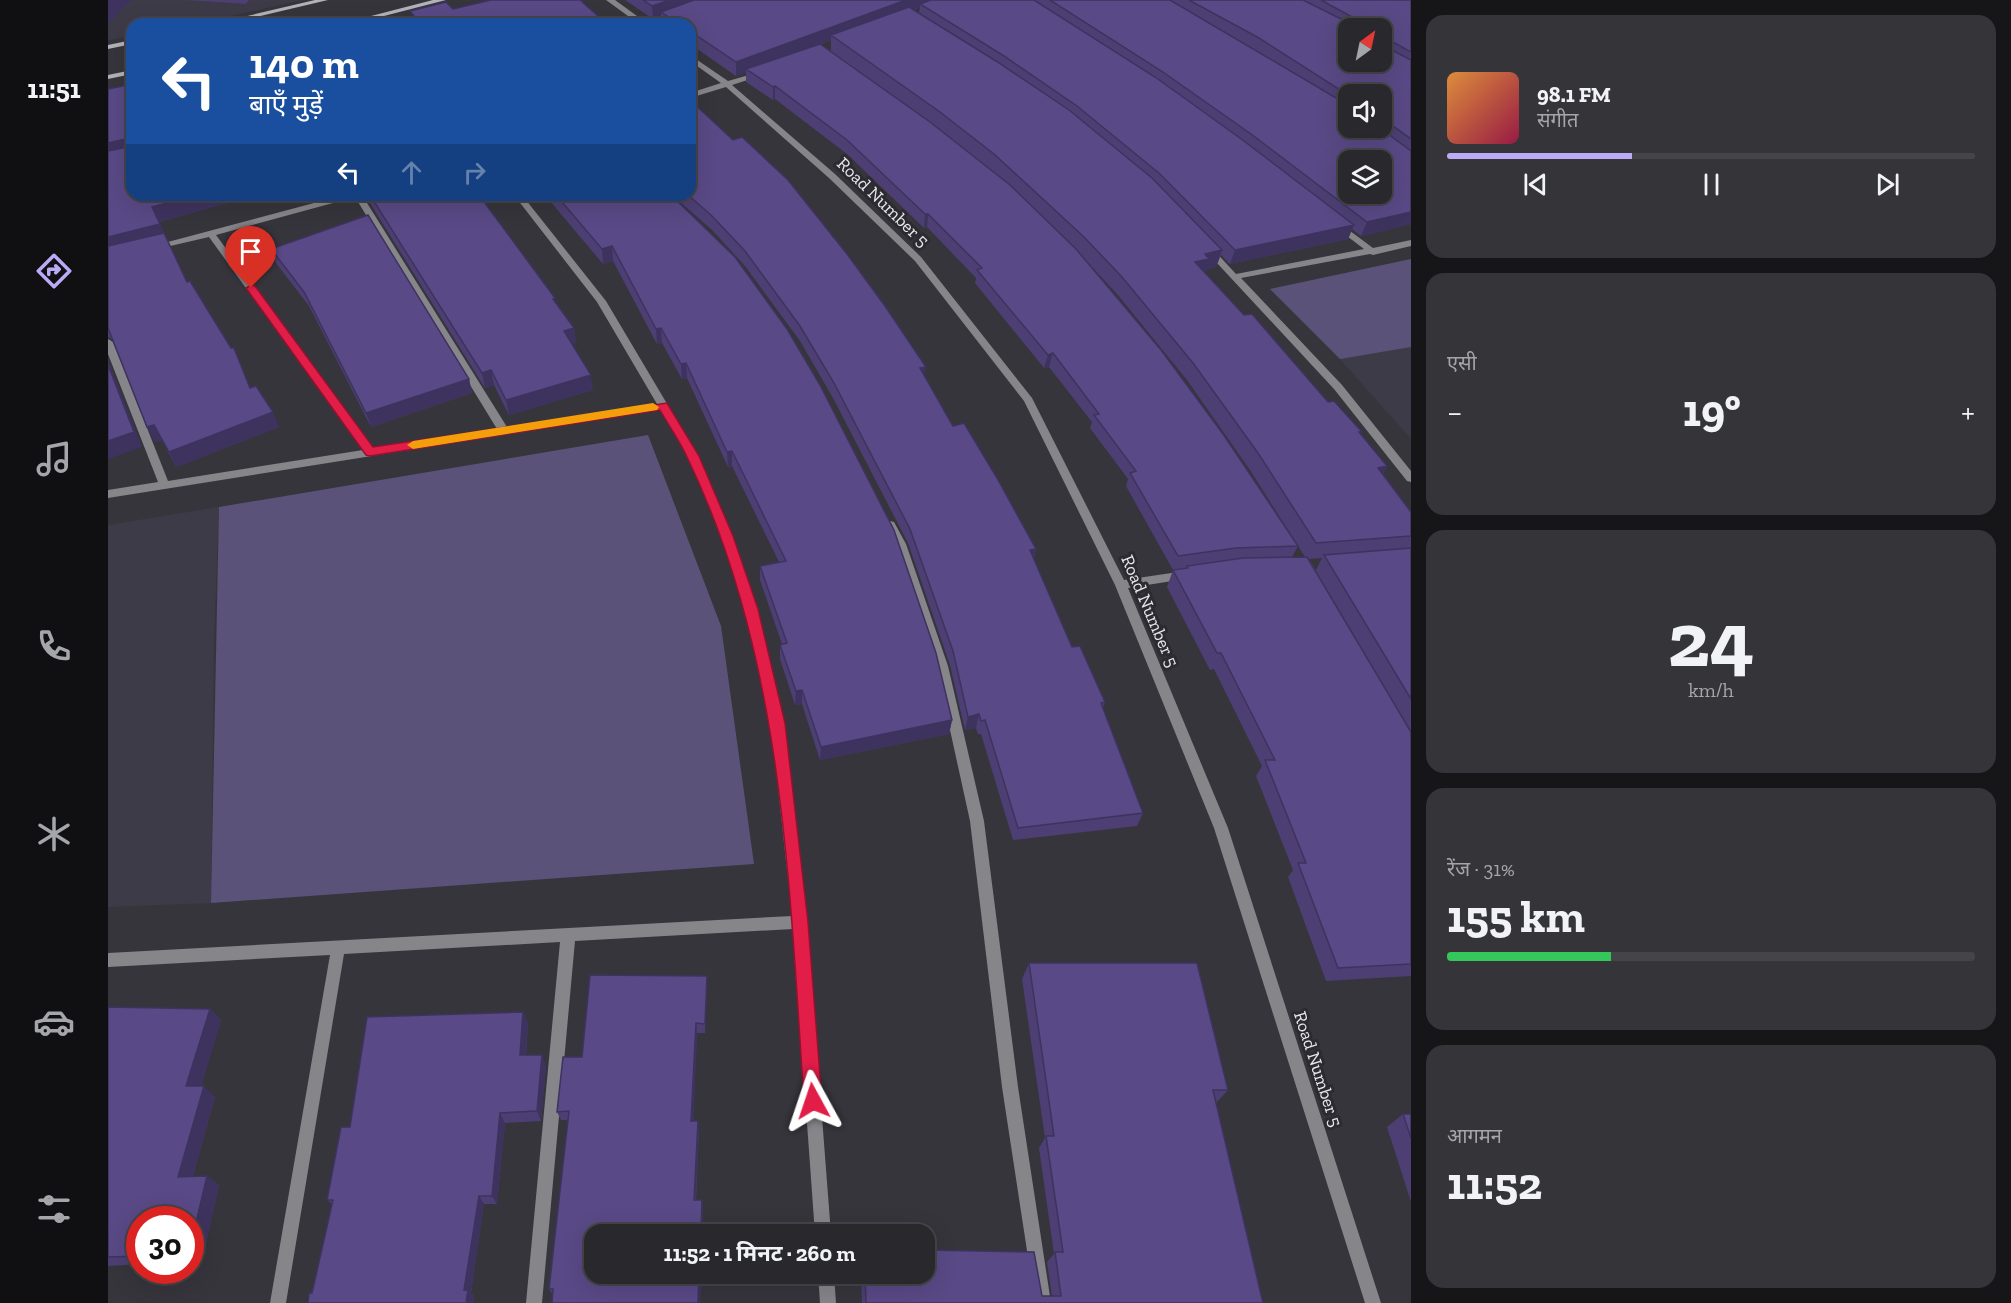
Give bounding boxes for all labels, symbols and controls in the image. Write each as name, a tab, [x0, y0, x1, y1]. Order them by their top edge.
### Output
north arrow	[1338, 18, 1392, 72]
map controls	[1338, 18, 1392, 204]
text: 140 m	[249, 38, 359, 89]
icon: left	[150, 42, 228, 120]
text: 11:51	[27, 73, 81, 105]
text: 98.1 FM	[1537, 81, 1611, 108]
button: sound	[1338, 84, 1392, 138]
text: बाएँ मुड़ें	[249, 89, 323, 121]
text: संगीत	[1537, 108, 1578, 132]
button: layers	[1338, 150, 1392, 204]
street label: Road Number 5	[832, 152, 934, 252]
icon: left	[332, 156, 365, 189]
icon: ahead	[395, 156, 428, 189]
icon: right	[458, 156, 491, 189]
icon: previous	[1519, 168, 1552, 201]
icon: pause	[1695, 168, 1728, 201]
icon: next	[1871, 168, 1904, 201]
pin	[225, 226, 276, 288]
icon: arrive	[234, 235, 267, 268]
icon: directions	[33, 250, 75, 292]
text: एसी	[1447, 351, 1477, 375]
text: 19°	[1683, 384, 1741, 438]
text: −	[1447, 392, 1462, 431]
text: +	[1961, 392, 1975, 431]
icon: music	[33, 438, 75, 480]
street label: Road Number 5	[1116, 551, 1184, 671]
text: 24	[1668, 592, 1754, 686]
icon: phone	[33, 625, 75, 667]
text: km/h	[1688, 678, 1734, 702]
icon: climate	[33, 813, 75, 855]
text: रेंज · 31%	[1447, 857, 1515, 881]
text: 155 km	[1447, 890, 1585, 944]
icon: car	[33, 1001, 75, 1043]
street label: Road Number 5	[1289, 1009, 1347, 1129]
position arrow	[781, 1069, 845, 1133]
text: आगमन	[1447, 1124, 1502, 1148]
text: 11:52	[1447, 1157, 1542, 1211]
icon: filters	[33, 1188, 75, 1230]
speed limit sign: 30	[126, 1206, 204, 1284]
text: 11:52 · 1 मिनट · 260 m	[664, 1240, 855, 1267]

